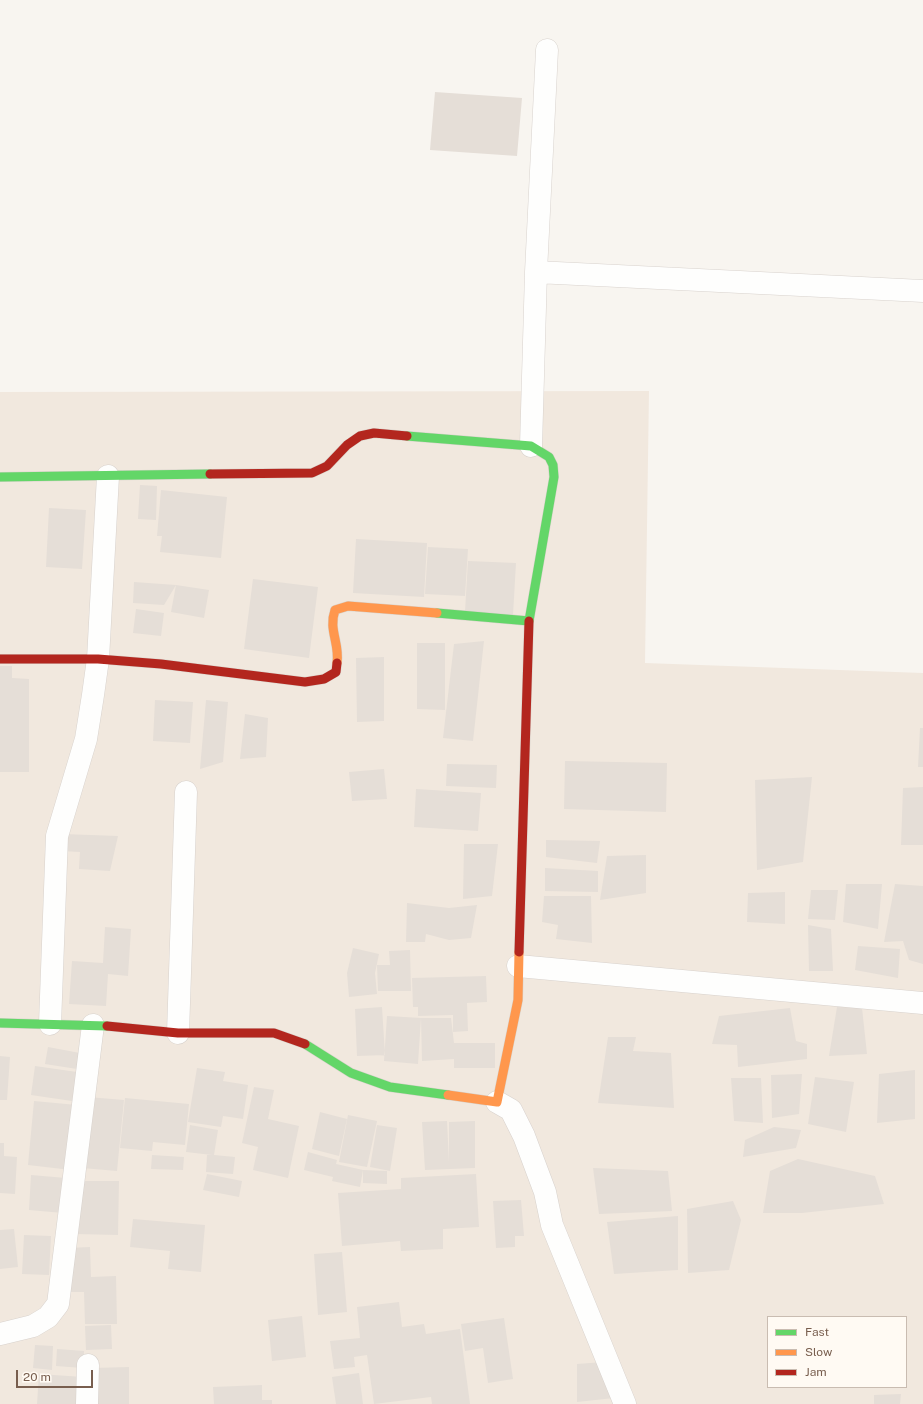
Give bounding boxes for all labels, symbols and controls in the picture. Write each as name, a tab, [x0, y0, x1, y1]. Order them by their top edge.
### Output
legend	[767, 1316, 907, 1388]
text: Fast	[805, 1325, 829, 1339]
text: Slow	[805, 1345, 832, 1359]
scale bar	[18, 1362, 95, 1388]
text: Jam	[805, 1365, 827, 1379]
text: 20 m	[23, 1370, 51, 1384]

